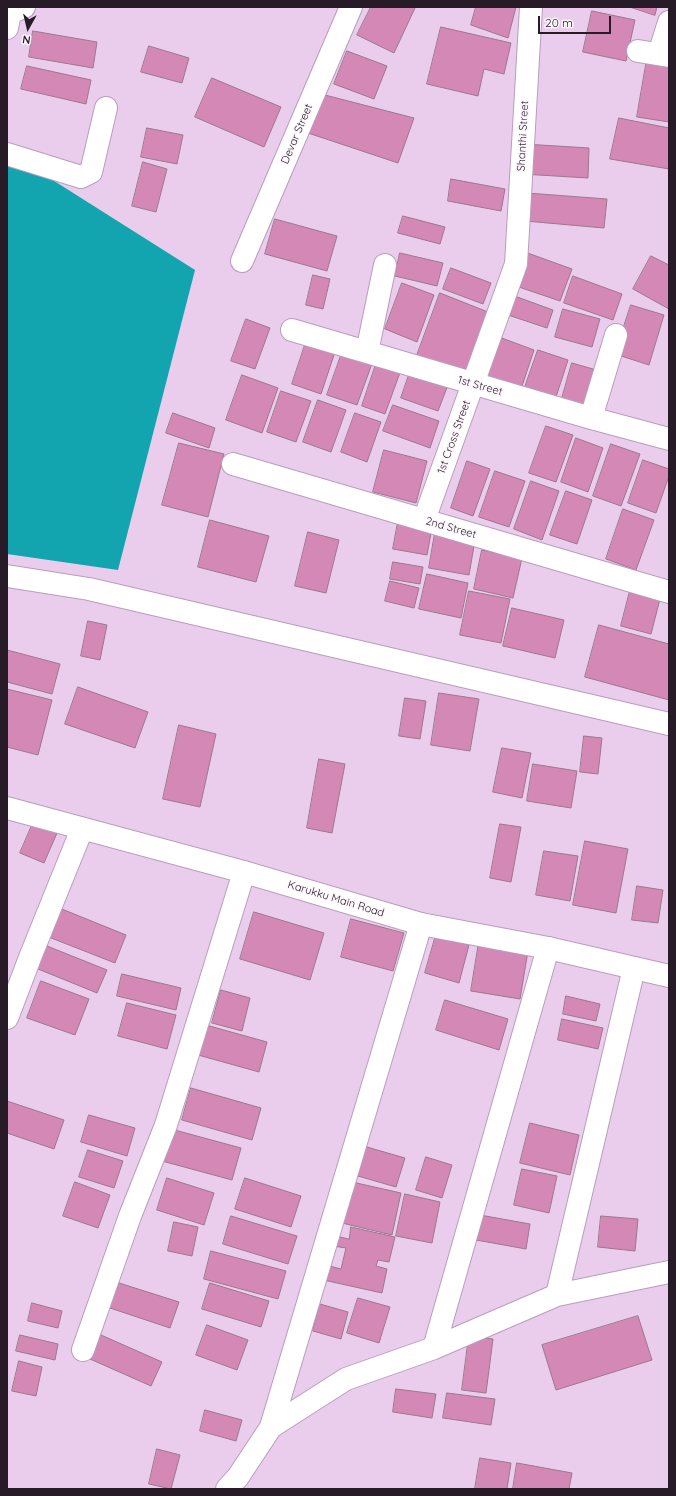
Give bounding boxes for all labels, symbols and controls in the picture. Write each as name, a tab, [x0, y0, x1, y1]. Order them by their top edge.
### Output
north arrow	[8, 8, 48, 48]
scale bar	[540, 8, 613, 34]
text: 20 m	[545, 15, 573, 30]
text: N	[21, 32, 31, 47]
street label: Shanthi Street	[515, 100, 531, 172]
street label: Devar Street	[278, 102, 316, 166]
street label: 1st Street	[456, 373, 504, 399]
street label: 1st Cross Street	[435, 398, 473, 476]
street label: 2nd Street	[424, 514, 478, 542]
street label: Karukku Main Road	[286, 878, 386, 920]

